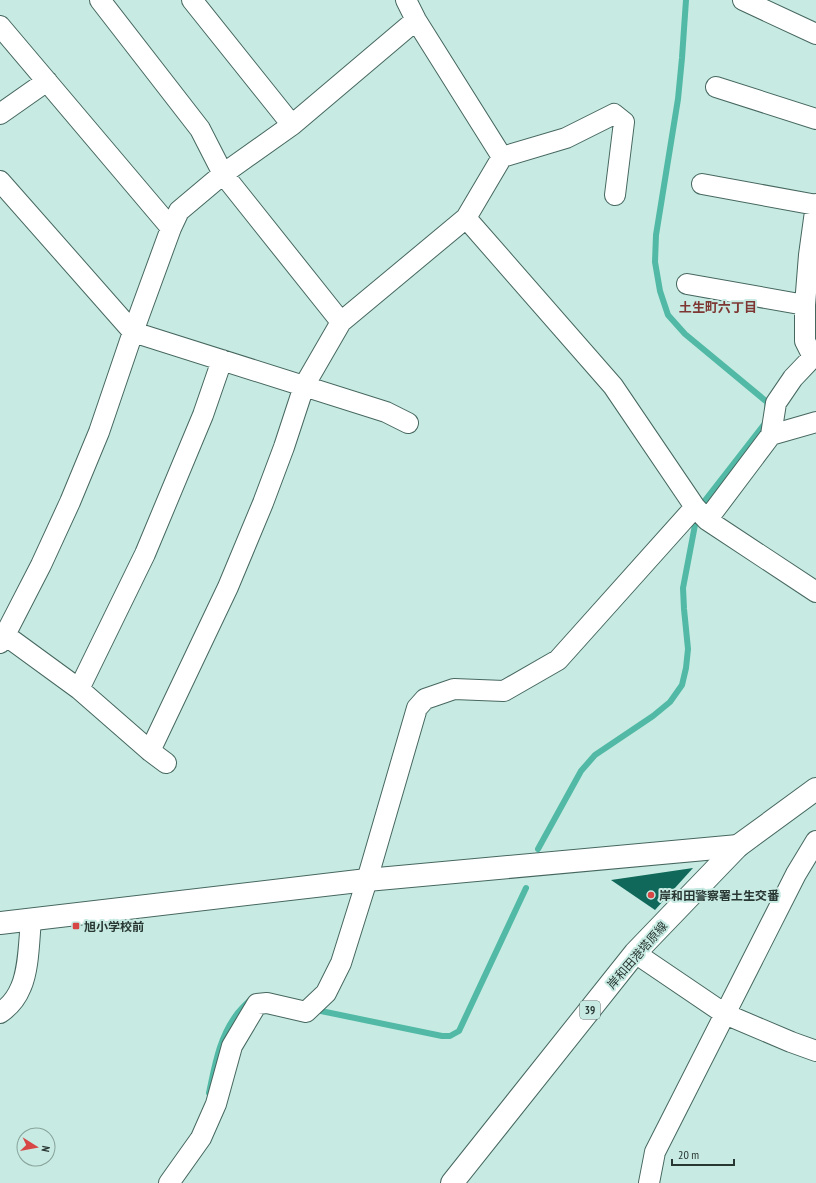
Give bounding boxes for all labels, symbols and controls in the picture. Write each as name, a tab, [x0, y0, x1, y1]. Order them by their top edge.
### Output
district label: 土生町六丁目	[679, 299, 757, 316]
place label: 岸和田警察署土生交番	[659, 888, 780, 903]
marker: 岸和田警察署土生交番	[646, 890, 656, 900]
street label: 岸和田港塔原線	[604, 918, 670, 992]
place label: 旭小学校前	[84, 919, 144, 934]
marker: 旭小学校前	[71, 921, 81, 931]
road number: 39	[580, 1001, 600, 1019]
north arrow	[16, 1127, 56, 1167]
scale bar	[672, 1141, 734, 1167]
text: N	[38, 1145, 53, 1153]
text: 20 m	[678, 1147, 699, 1162]

